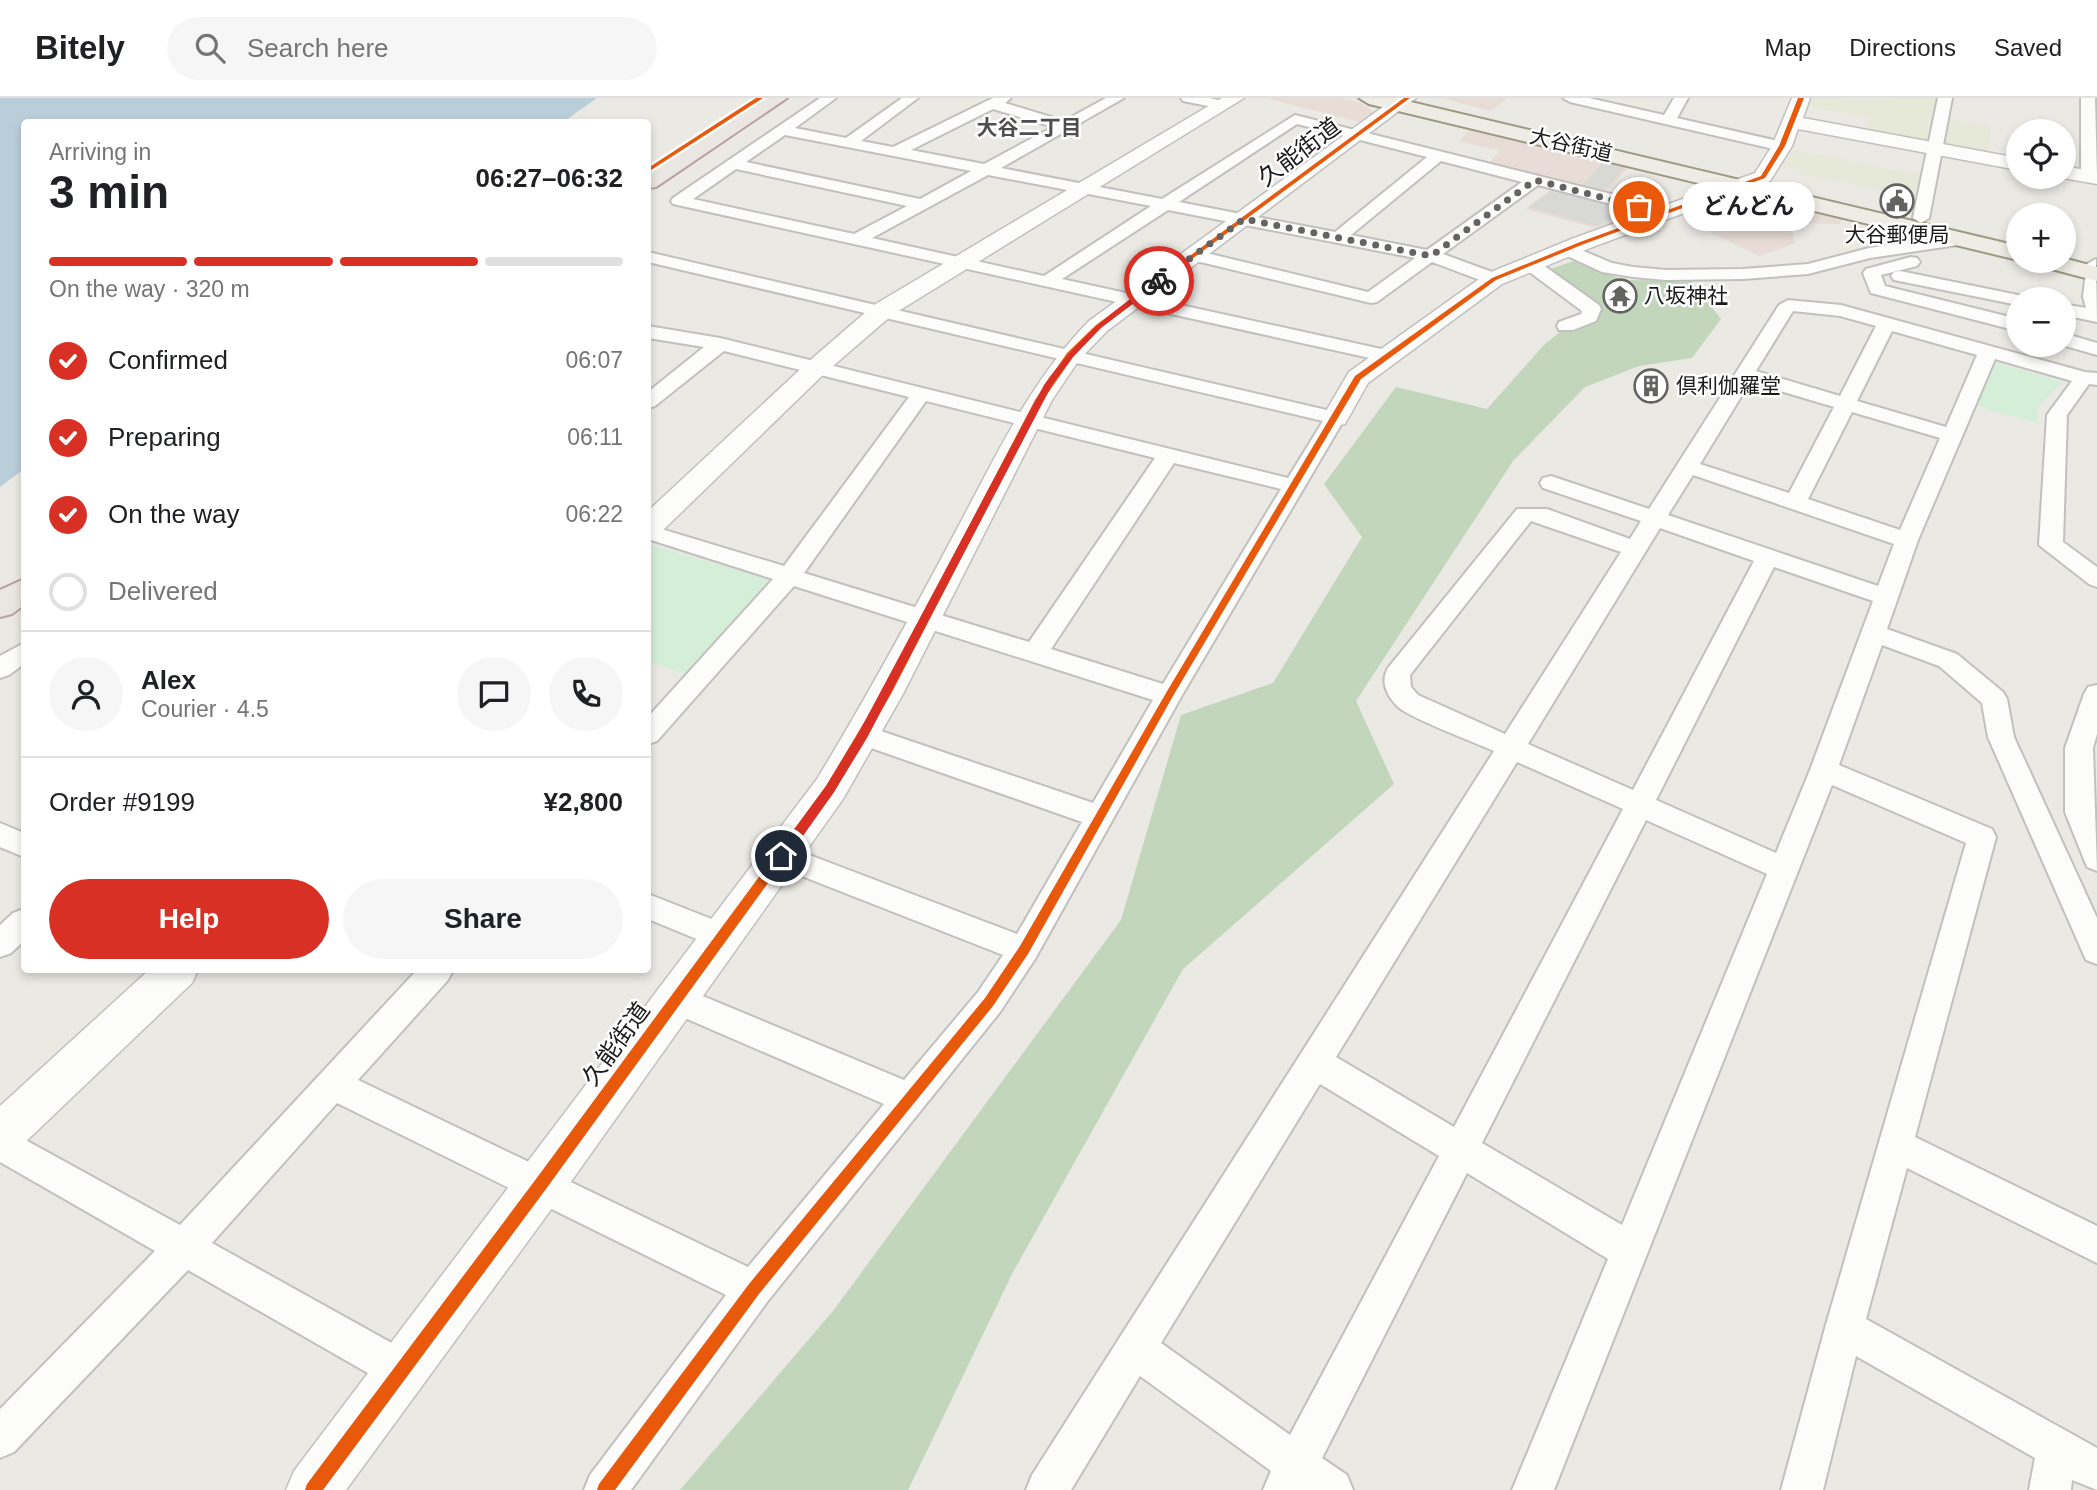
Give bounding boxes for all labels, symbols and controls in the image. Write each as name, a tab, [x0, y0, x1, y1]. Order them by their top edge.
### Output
search box	[167, 17, 657, 80]
text: Bitely	[35, 29, 125, 66]
icon: search	[191, 29, 229, 67]
text: Search here	[247, 33, 389, 63]
text: Map	[1765, 34, 1811, 61]
text: Directions	[1849, 34, 1956, 61]
text: Saved	[1994, 34, 2062, 61]
street label: 久能街道	[1252, 112, 1345, 191]
district label: 大谷二丁目	[977, 116, 1082, 139]
map controls	[2006, 119, 2076, 357]
button: locate	[2006, 119, 2076, 189]
street label: 大谷街道	[1528, 124, 1615, 165]
text: Arriving in	[49, 139, 151, 165]
text: 06:27–06:32	[476, 163, 623, 193]
text: 3 min	[49, 166, 169, 218]
pin	[1609, 177, 1669, 237]
callout: どんどん	[1681, 182, 1814, 232]
public building icon: 大谷郵便局	[1878, 182, 1916, 220]
icon: bag	[1620, 188, 1658, 226]
text: どんどん	[1703, 193, 1794, 219]
button: +	[2006, 203, 2076, 273]
place label: 大谷郵便局	[1845, 223, 1950, 246]
courier	[1124, 246, 1194, 316]
icon: bike	[1140, 262, 1178, 300]
text: On the way · 320 m	[49, 276, 250, 302]
temple icon: 八坂神社	[1601, 277, 1639, 315]
place label: 八坂神社	[1644, 284, 1728, 307]
button: −	[2006, 287, 2076, 357]
icon: check	[49, 342, 87, 380]
text: Confirmed	[108, 345, 228, 375]
text: 06:07	[565, 347, 623, 373]
building icon: 倶利伽羅堂	[1632, 367, 1670, 405]
place label: 倶利伽羅堂	[1676, 374, 1781, 397]
icon: check	[49, 419, 87, 457]
text: Preparing	[108, 422, 221, 452]
text: 06:11	[567, 424, 623, 450]
icon: check	[49, 496, 87, 534]
text: On the way	[108, 499, 240, 529]
text: 06:22	[565, 501, 623, 527]
text: Delivered	[108, 576, 218, 606]
button: person	[49, 657, 123, 731]
button: chat	[457, 657, 531, 731]
button: phone	[549, 657, 623, 731]
text: Alex	[141, 665, 196, 695]
text: Courier · 4.5	[141, 696, 269, 722]
text: Order #9199	[49, 787, 195, 817]
text: ¥2,800	[543, 787, 623, 817]
pin	[751, 826, 811, 886]
icon: home	[762, 837, 800, 875]
button: Help	[49, 879, 329, 959]
button: Share	[343, 879, 623, 959]
street label: 久能街道	[576, 997, 655, 1090]

